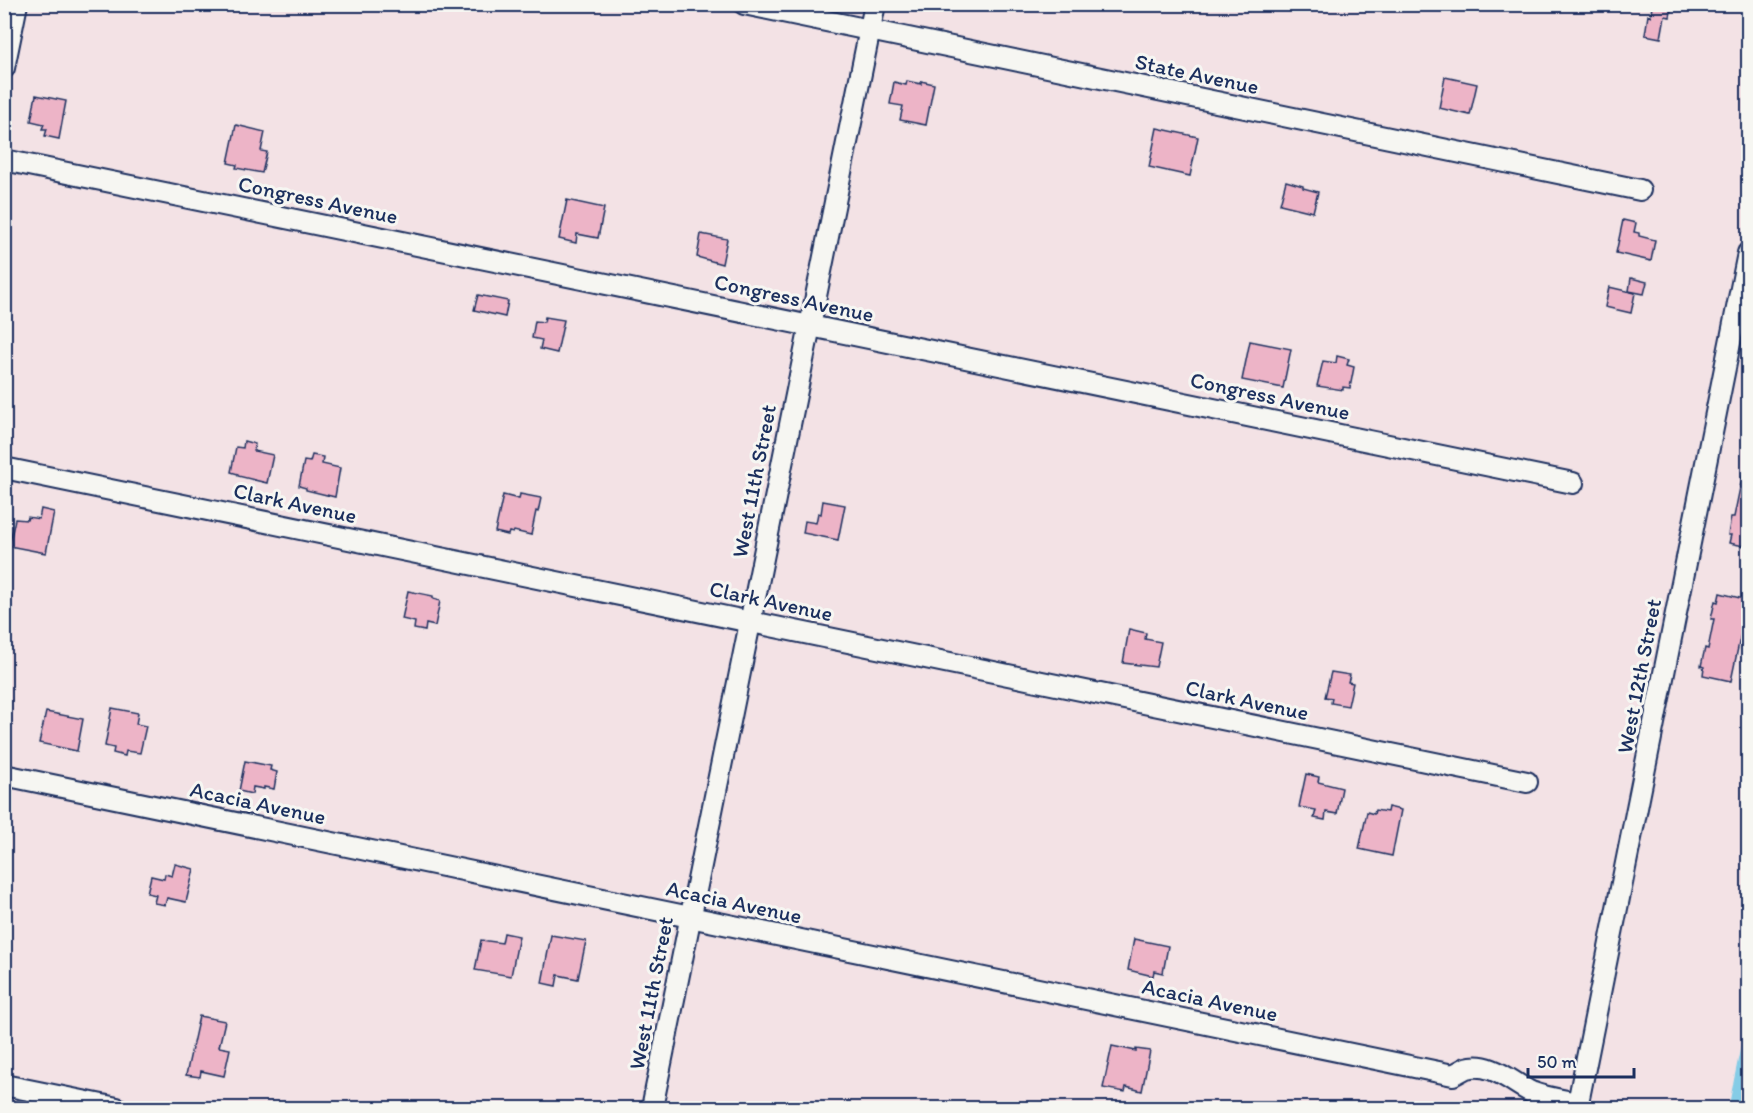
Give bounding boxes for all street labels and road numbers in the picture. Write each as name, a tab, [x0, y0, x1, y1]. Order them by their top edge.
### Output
street label: State Avenue	[1133, 48, 1261, 100]
street label: Congress Avenue	[236, 170, 400, 230]
street label: Congress Avenue	[712, 268, 876, 328]
street label: Congress Avenue	[1188, 366, 1352, 426]
street label: West 11th Street	[726, 402, 782, 560]
street label: Clark Avenue	[231, 477, 359, 529]
street label: Clark Avenue	[707, 575, 835, 627]
street label: West 12th Street	[1611, 596, 1667, 756]
street label: Clark Avenue	[1183, 674, 1311, 726]
street label: Acacia Avenue	[188, 775, 328, 831]
street label: Acacia Avenue	[664, 874, 804, 930]
street label: West 11th Street	[623, 914, 679, 1072]
street label: Acacia Avenue	[1140, 972, 1280, 1028]

